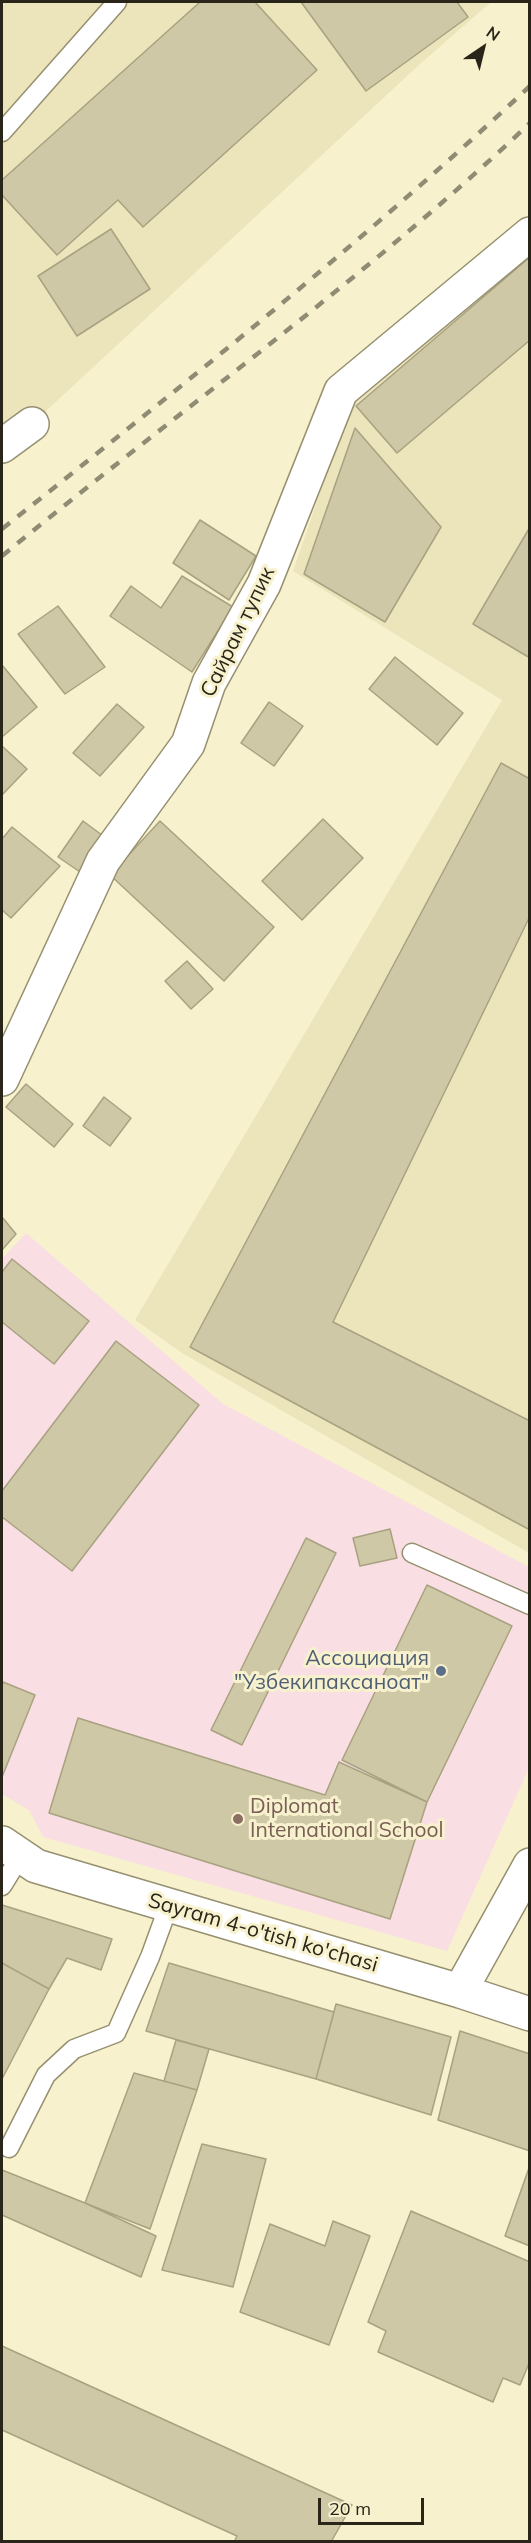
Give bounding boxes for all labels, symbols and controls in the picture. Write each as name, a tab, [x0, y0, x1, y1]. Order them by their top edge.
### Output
north arrow	[453, 18, 513, 78]
text: N	[483, 22, 504, 45]
street label: Сайрам тупик	[196, 563, 280, 701]
place label: Ассоциация "Узбекипаксаноат"	[234, 1646, 429, 1696]
marker: Ассоциация "Узбекипаксаноат"	[434, 1664, 448, 1678]
place label: Diplomat International School	[250, 1794, 443, 1844]
marker: Diplomat International School	[231, 1812, 245, 1826]
street label: Sayram 4-o'tish ko'chasi	[145, 1888, 381, 1978]
scale bar	[321, 2486, 428, 2524]
text: 20 m	[329, 2497, 371, 2520]

